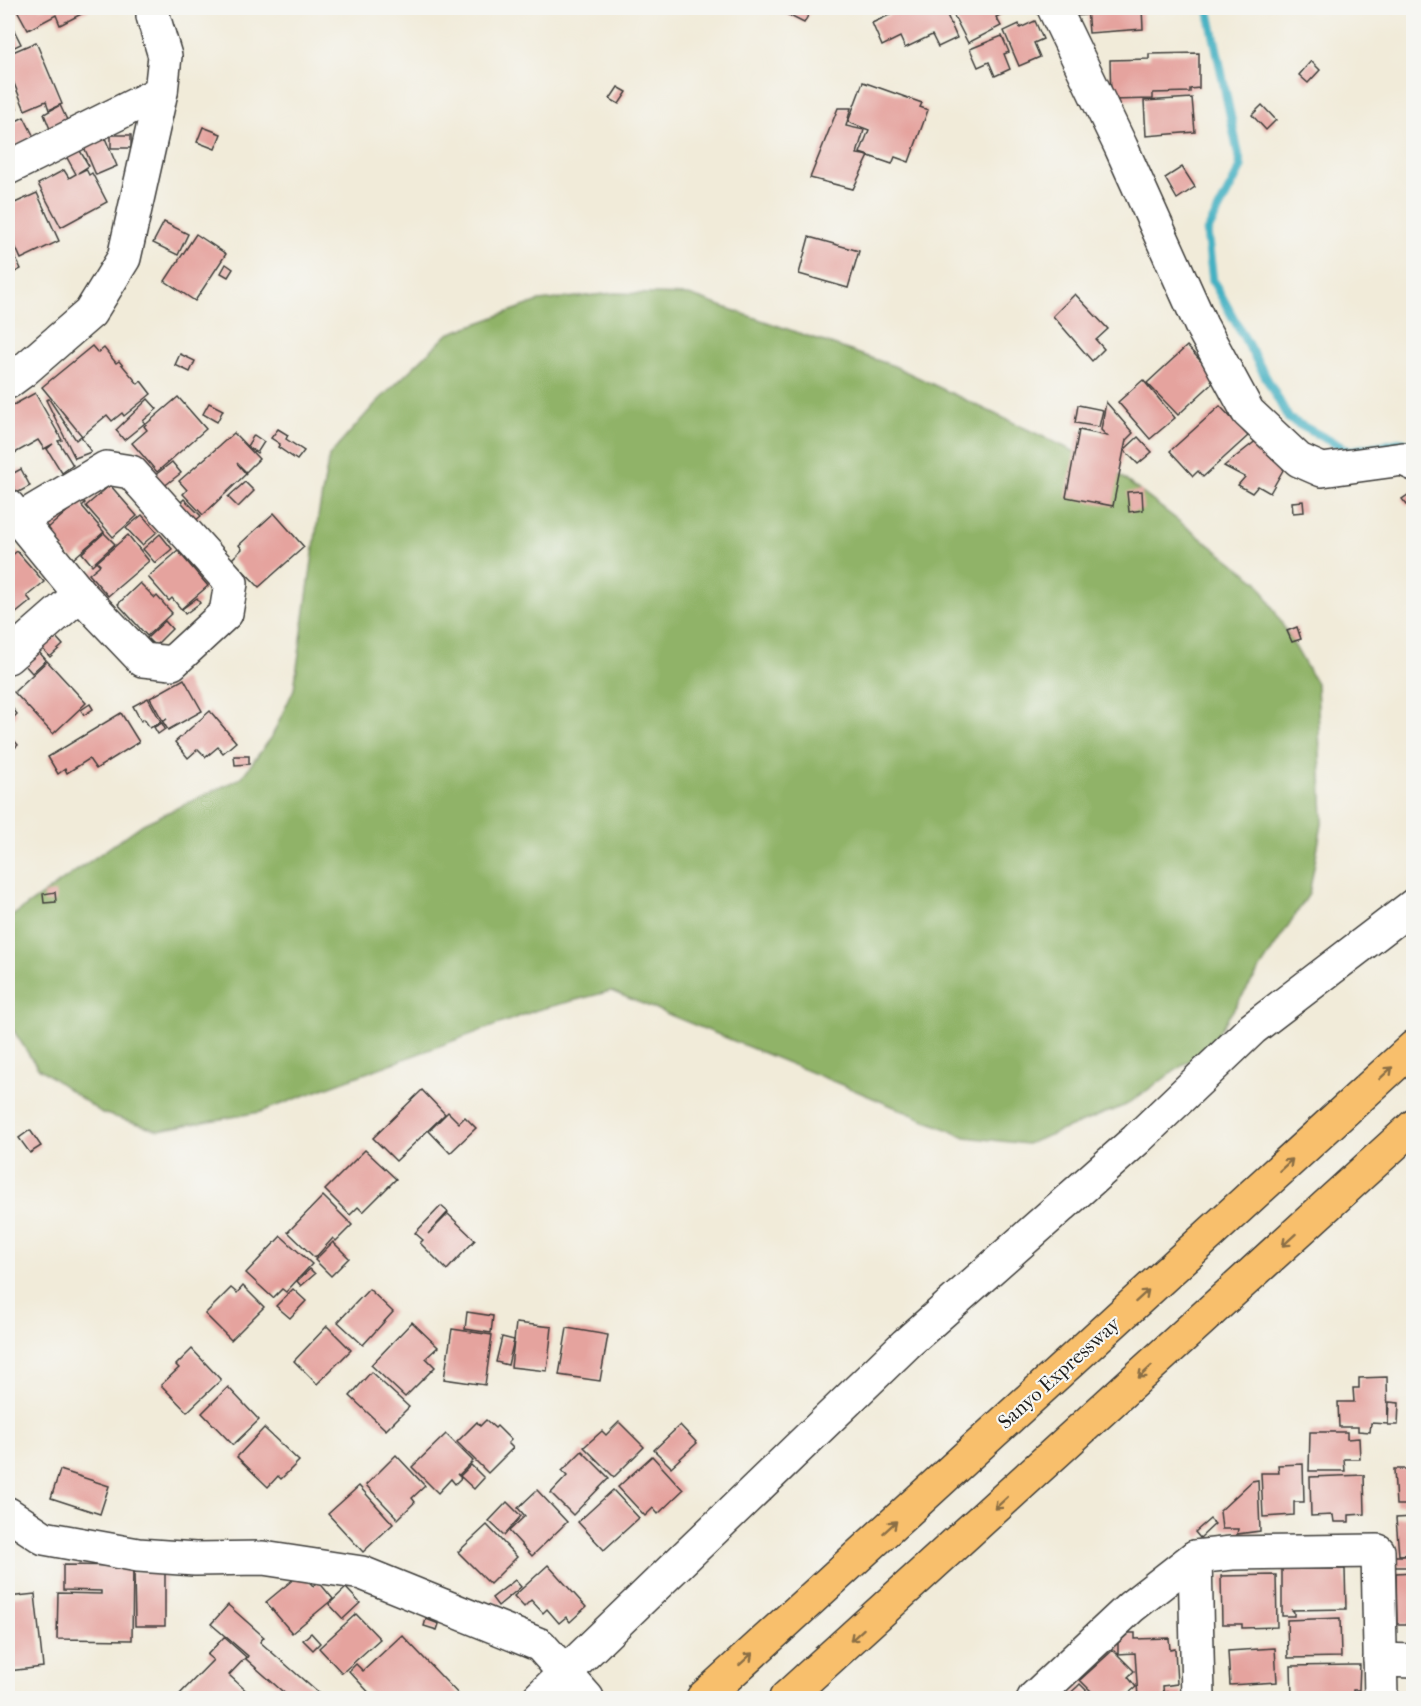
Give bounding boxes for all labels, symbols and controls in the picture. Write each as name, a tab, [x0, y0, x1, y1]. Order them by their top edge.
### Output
one-way arrow	[1378, 1066, 1393, 1080]
one-way arrow	[1279, 1158, 1294, 1172]
one-way arrow	[1282, 1233, 1297, 1247]
one-way arrow	[1135, 1289, 1150, 1303]
street label: Sanyo Expressway	[993, 1311, 1126, 1434]
one-way arrow	[1138, 1365, 1153, 1379]
one-way arrow	[993, 1496, 1008, 1510]
one-way arrow	[883, 1520, 898, 1534]
one-way arrow	[849, 1627, 864, 1642]
one-way arrow	[739, 1652, 754, 1666]

